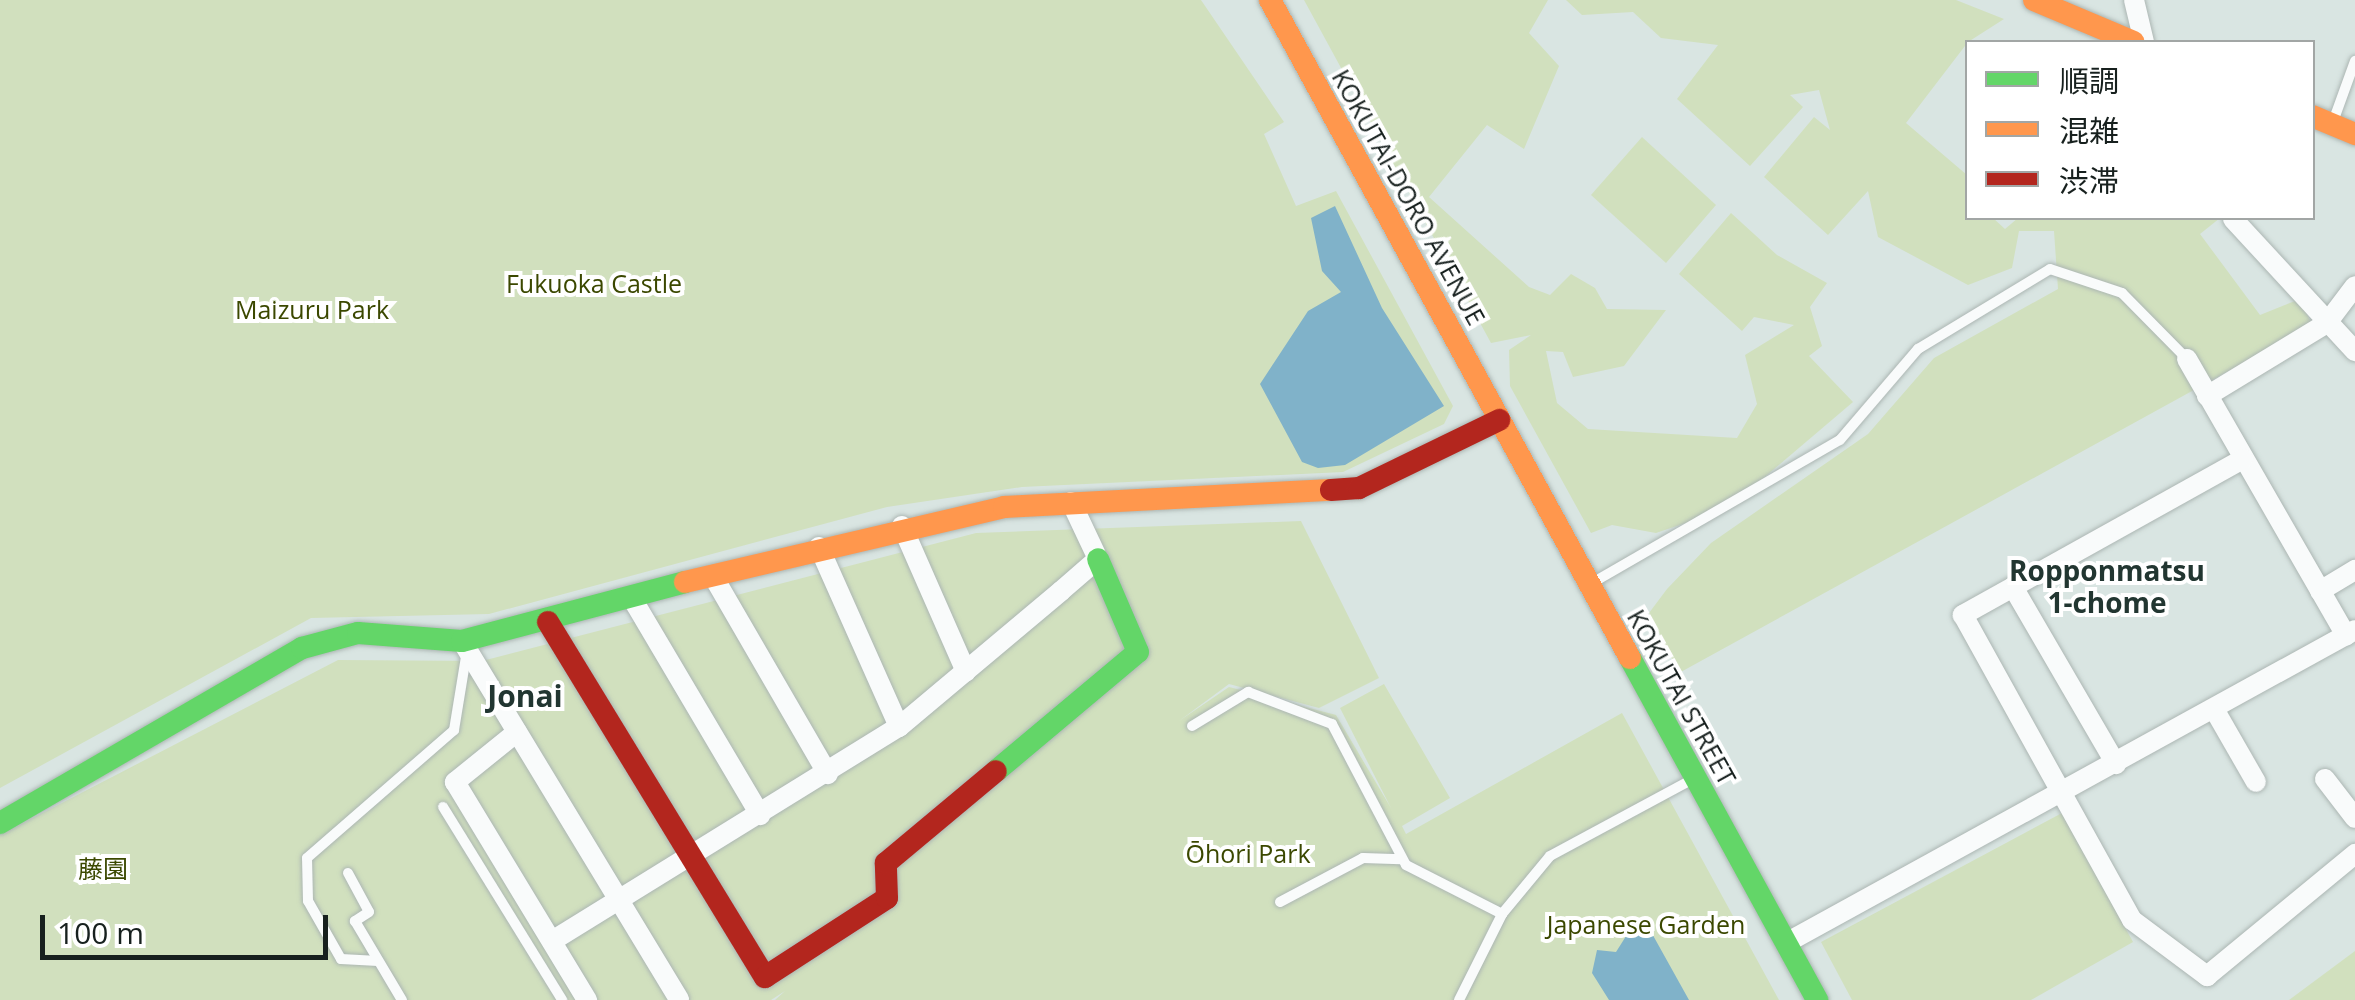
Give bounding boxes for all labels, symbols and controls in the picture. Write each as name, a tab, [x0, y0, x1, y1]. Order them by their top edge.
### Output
legend	[1965, 40, 2315, 220]
text: 順調	[2059, 60, 2119, 101]
street label: KOKUTAI-DORO AVENUE	[1326, 64, 1492, 330]
text: 混雑	[2059, 110, 2119, 151]
text: 渋滞	[2059, 160, 2119, 201]
park label: Fukuoka Castle	[506, 268, 682, 298]
park label: Maizuru Park	[235, 294, 389, 324]
district label: Ropponmatsu 1-chome	[2009, 553, 2205, 619]
street label: KOKUTAI STREET	[1621, 604, 1743, 790]
district label: Jonai	[487, 678, 563, 714]
park label: Ōhori Park	[1185, 838, 1311, 868]
park label: 藤園	[78, 853, 128, 883]
scale bar	[45, 895, 332, 957]
park label: Japanese Garden	[1547, 909, 1745, 939]
text: 100 m	[57, 912, 144, 953]

